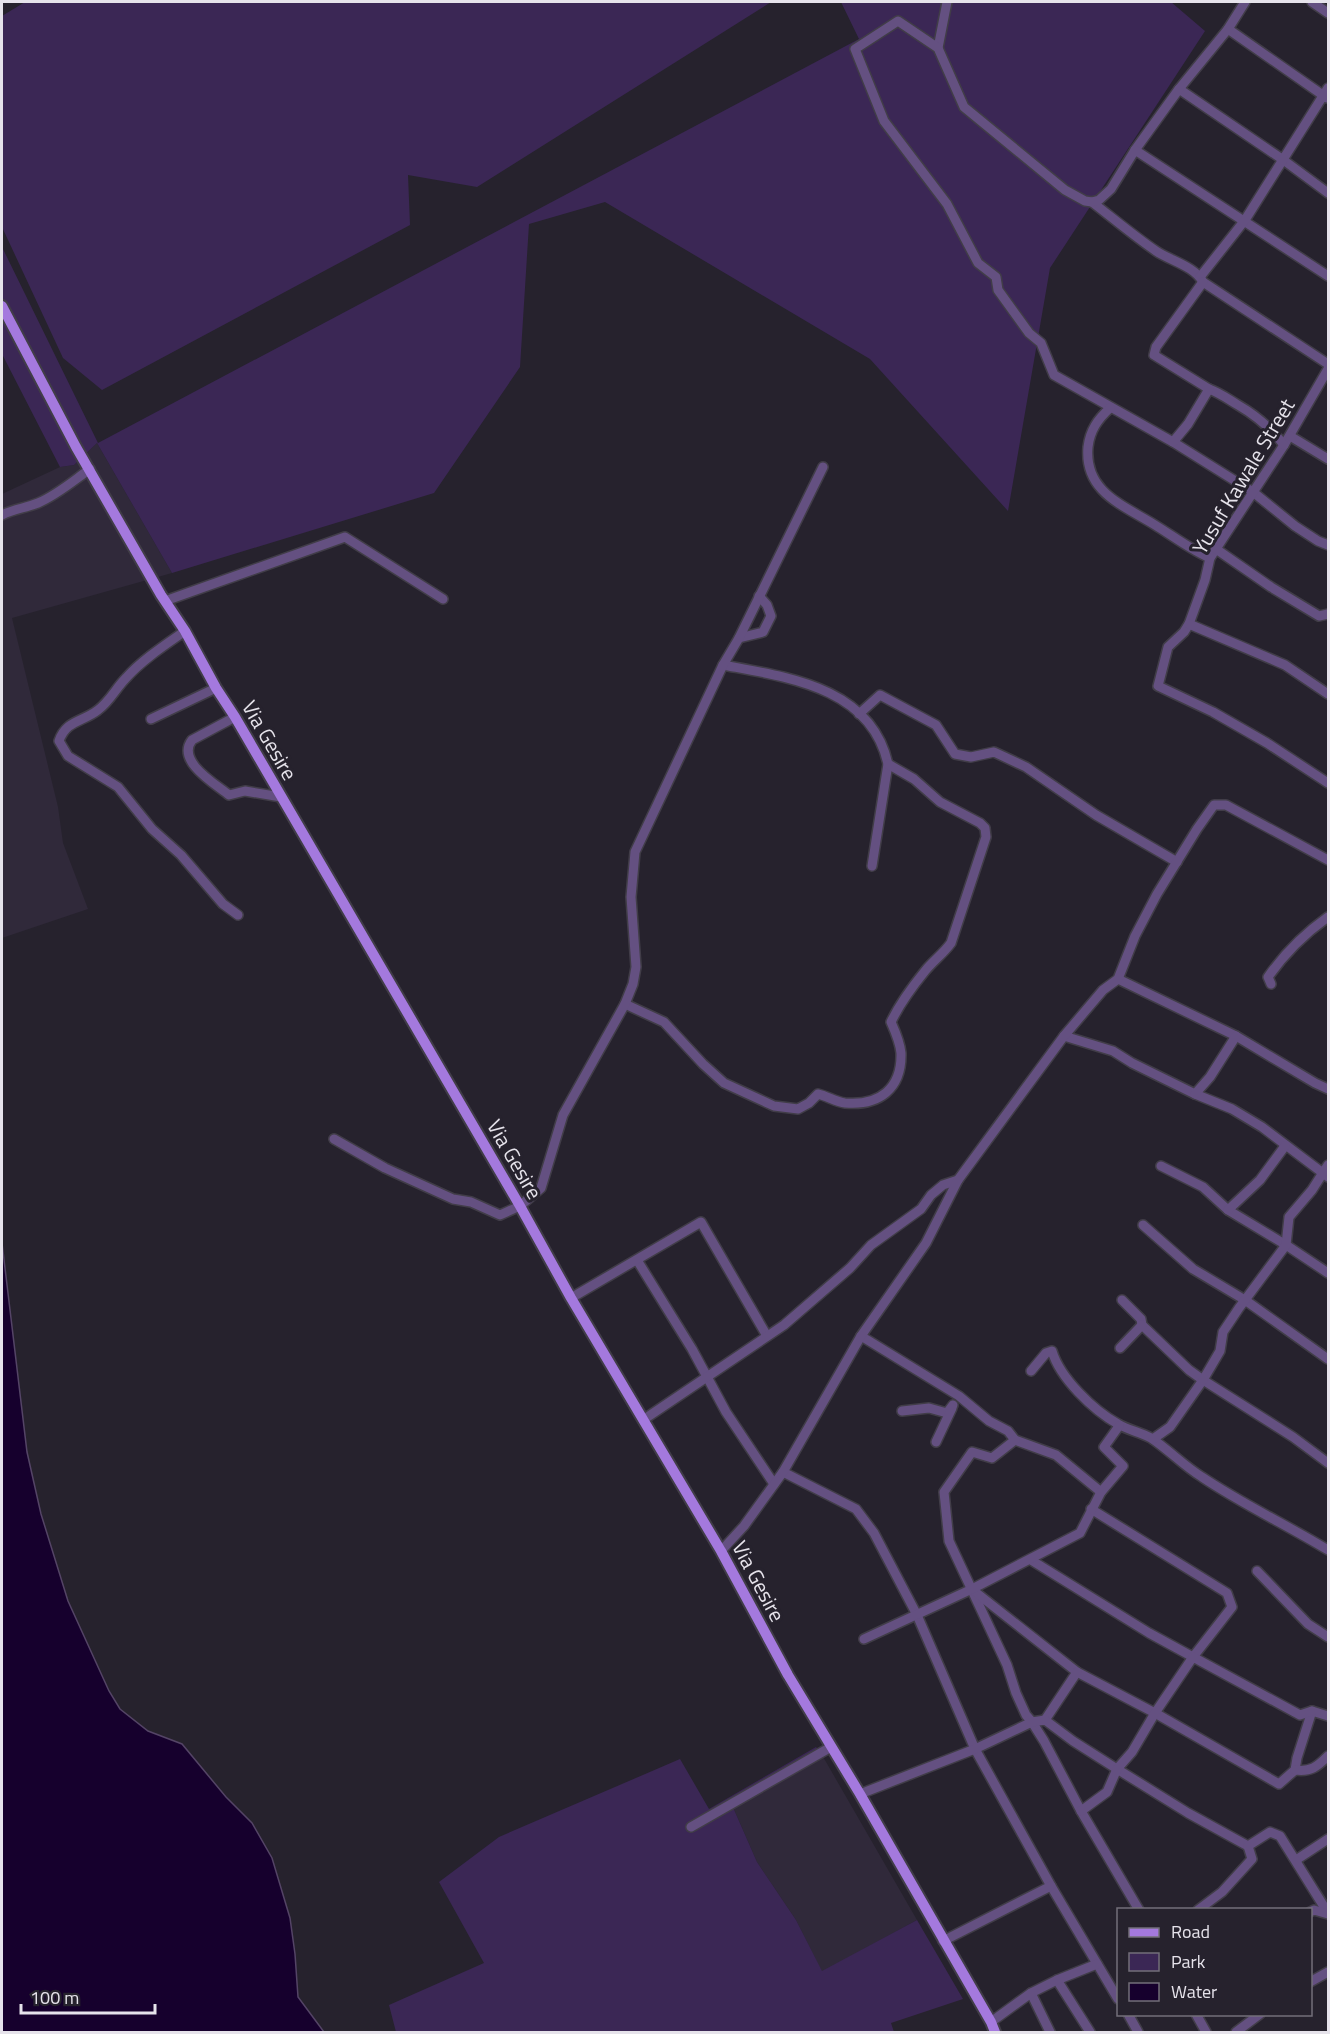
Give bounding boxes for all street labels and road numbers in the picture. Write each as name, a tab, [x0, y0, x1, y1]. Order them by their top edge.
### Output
street label: Yusuf Kawale Street	[1184, 391, 1303, 560]
street label: Via Gesire	[234, 694, 306, 786]
street label: Via Gesire	[479, 1113, 551, 1205]
street label: Via Gesire	[724, 1535, 794, 1627]

